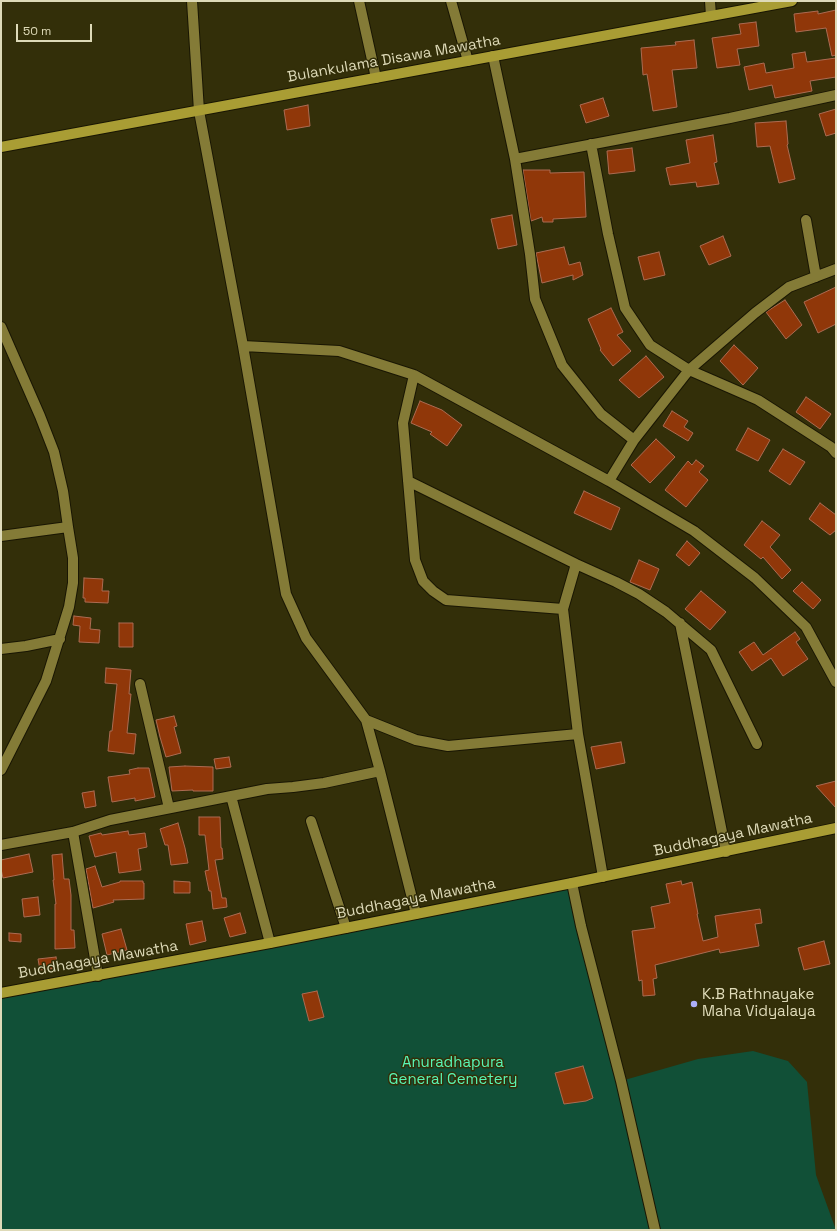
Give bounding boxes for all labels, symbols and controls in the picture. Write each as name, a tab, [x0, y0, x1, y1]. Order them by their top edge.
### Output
scale bar	[18, 16, 94, 42]
text: 50 m	[23, 23, 51, 39]
street label: Bulankulama Disawa Mawatha	[286, 31, 502, 87]
street label: Buddhagaya Mawatha	[652, 809, 814, 861]
street label: Buddhagaya Mawatha	[335, 875, 497, 923]
street label: Buddhagaya Mawatha	[17, 937, 179, 983]
place label: K.B Rathnayake Maha Vidyalaya	[702, 986, 816, 1021]
marker: K.B Rathnayake Maha Vidyalaya	[689, 999, 699, 1009]
park label: Anuradhapura General Cemetery	[389, 1054, 517, 1089]

